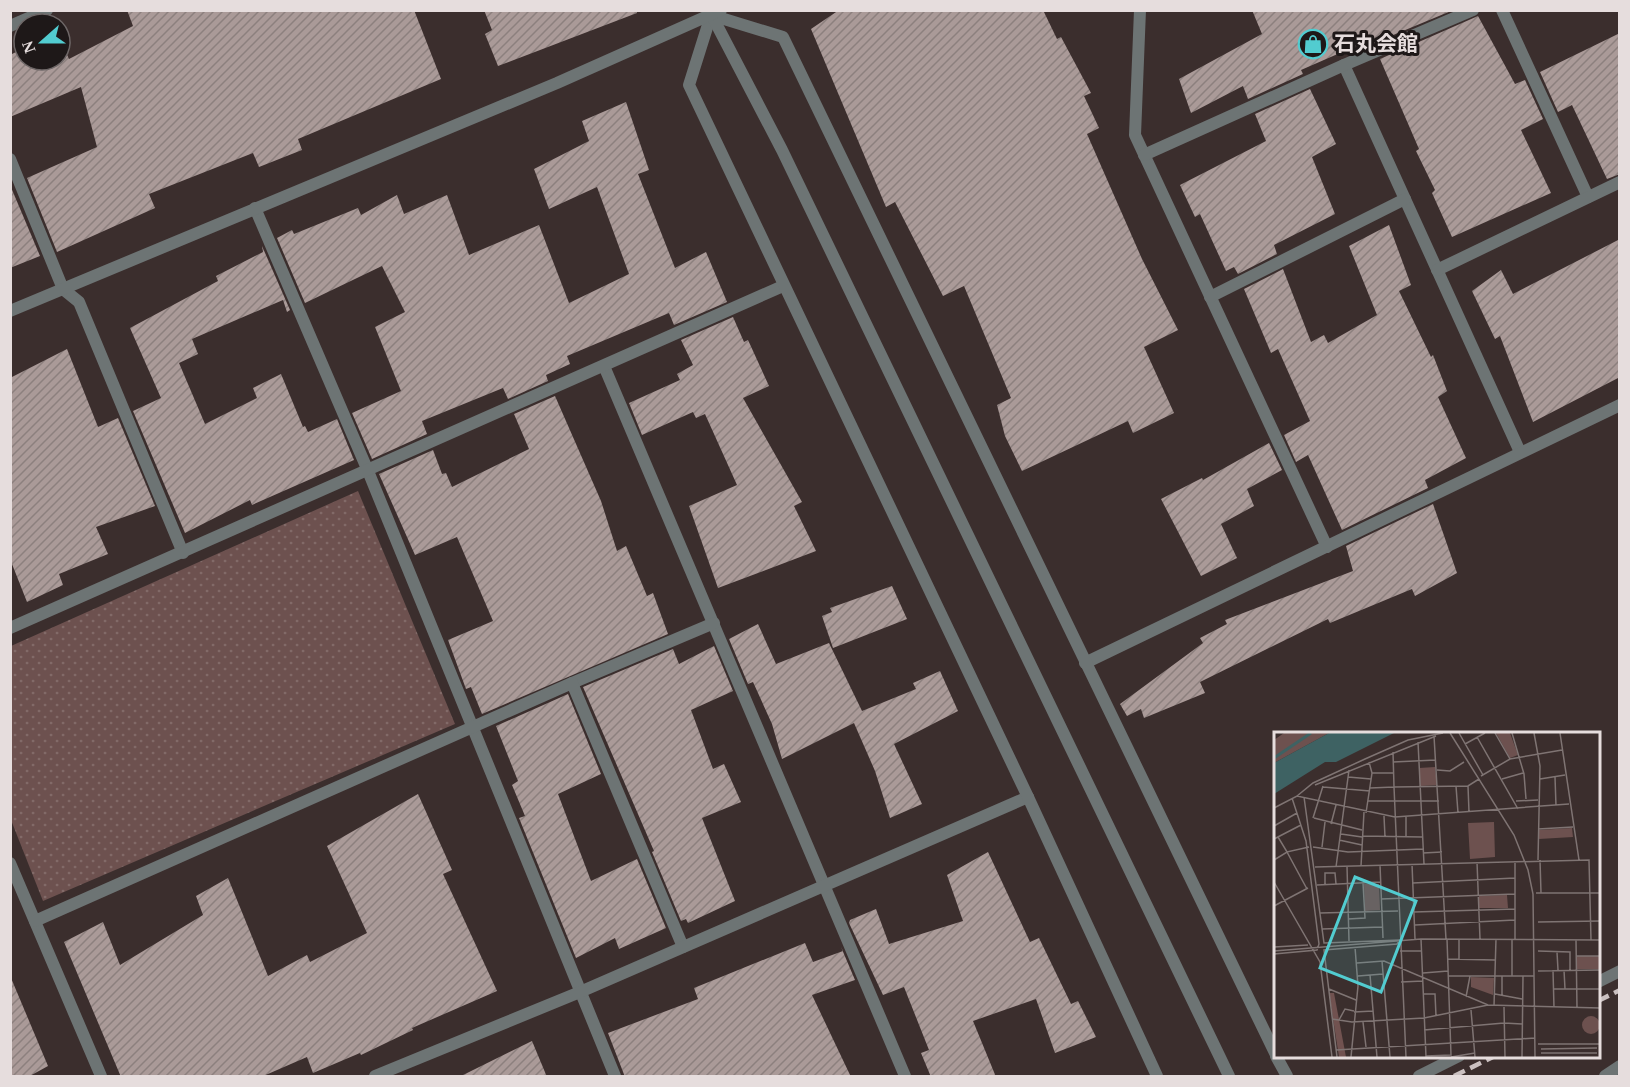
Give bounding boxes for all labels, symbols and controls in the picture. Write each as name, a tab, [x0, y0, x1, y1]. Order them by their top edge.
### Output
north arrow	[12, 12, 72, 72]
shop icon: 石丸会館	[1297, 28, 1329, 60]
place label: 石丸会館	[1334, 32, 1418, 56]
text: N	[18, 38, 38, 56]
inset map	[1274, 732, 1600, 1057]

